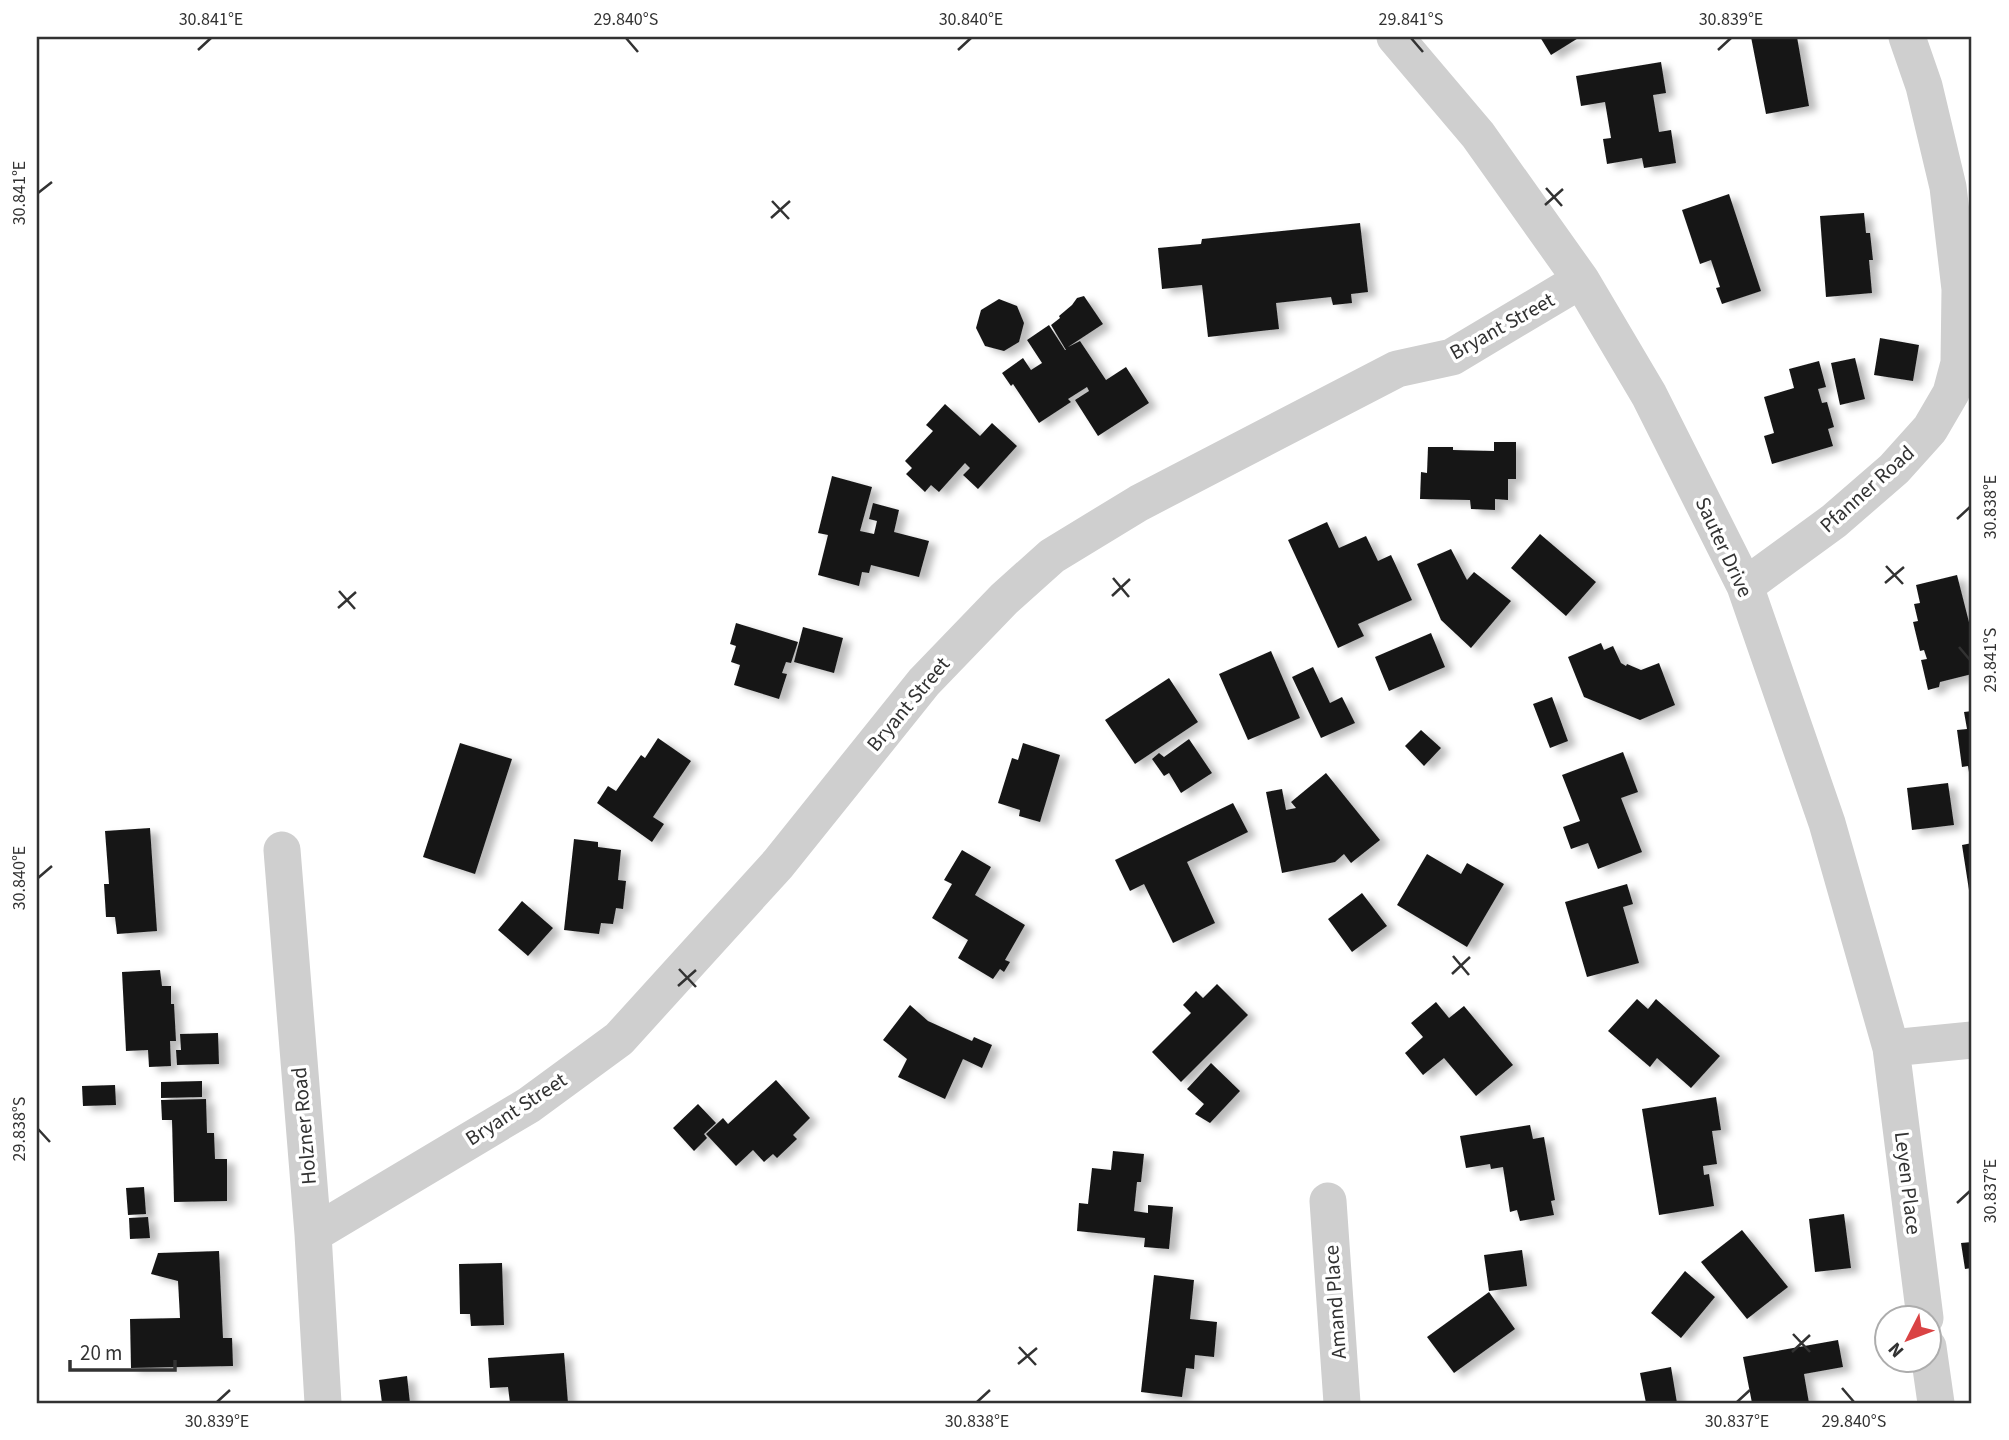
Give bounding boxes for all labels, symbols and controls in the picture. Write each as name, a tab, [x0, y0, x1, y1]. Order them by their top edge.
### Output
text: 30.841°E	[179, 7, 243, 32]
text: 29.840°S	[594, 7, 658, 32]
text: 30.840°E	[939, 7, 1003, 32]
text: 29.841°S	[1379, 7, 1443, 32]
text: 30.839°E	[1699, 7, 1763, 32]
text: 30.841°E	[7, 161, 32, 225]
street label: Bryant Street	[1444, 285, 1560, 367]
street label: Pfanner Road	[1813, 438, 1921, 540]
text: 30.838°E	[1978, 475, 2003, 539]
street label: Sauter Drive	[1688, 492, 1760, 602]
text: 29.841°S	[1978, 628, 2003, 692]
street label: Bryant Street	[859, 650, 957, 758]
text: 30.840°E	[7, 846, 32, 910]
street label: Bryant Street	[459, 1065, 573, 1153]
street label: Holzner Road	[284, 1066, 324, 1186]
text: 29.838°S	[7, 1097, 32, 1161]
street label: Leyen Place	[1887, 1130, 1929, 1236]
text: 30.837°E	[1978, 1159, 2003, 1223]
street label: Amand Place	[1316, 1244, 1354, 1360]
north arrow	[1872, 1304, 1942, 1374]
scale bar	[70, 1328, 175, 1372]
text: N	[1882, 1336, 1911, 1363]
text: 20 m	[80, 1338, 122, 1368]
text: 30.839°E	[185, 1409, 249, 1434]
text: 30.838°E	[945, 1409, 1009, 1434]
text: 30.837°E	[1705, 1409, 1769, 1434]
text: 29.840°S	[1822, 1409, 1886, 1434]

